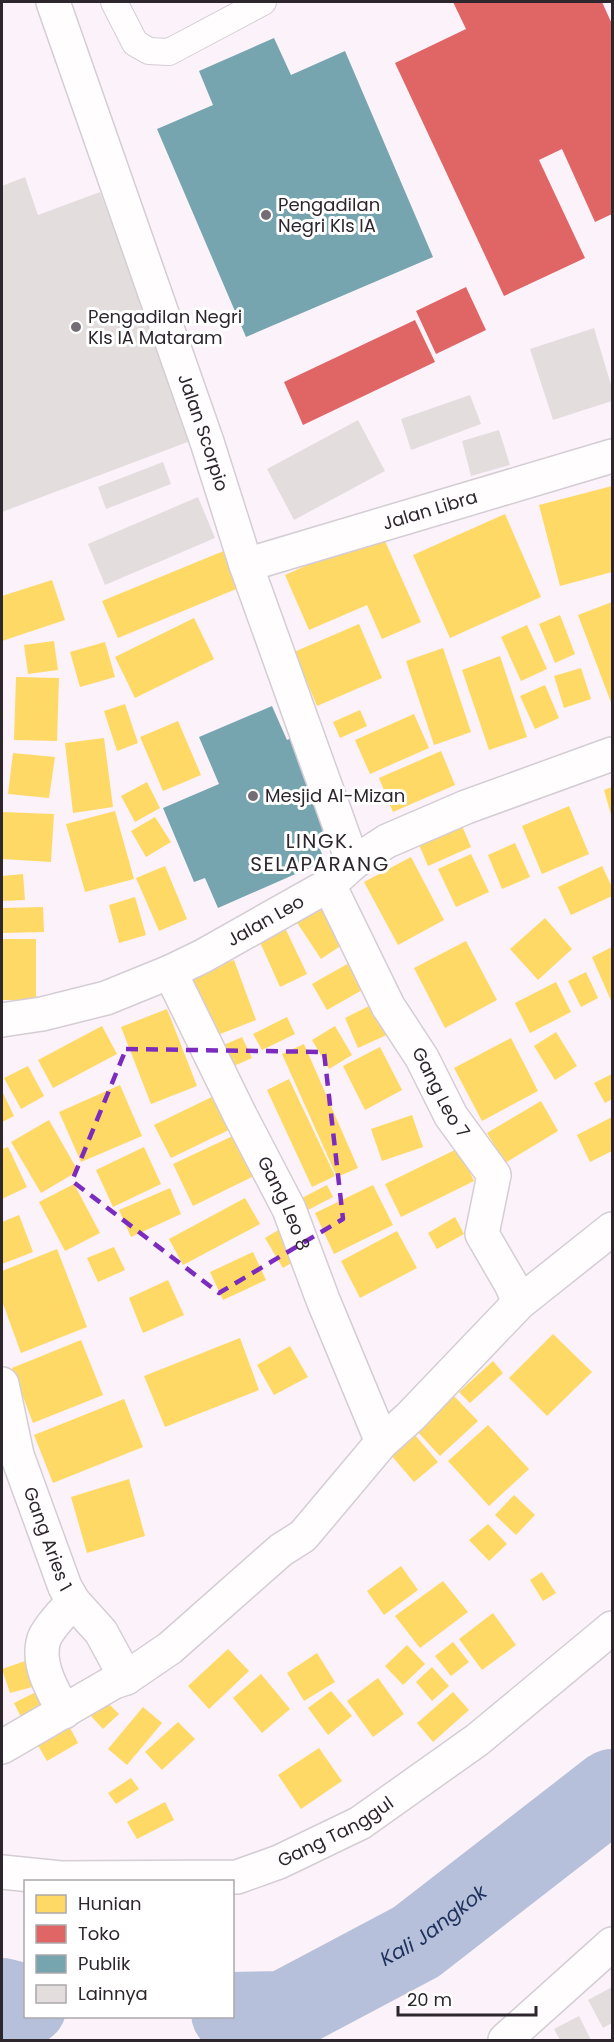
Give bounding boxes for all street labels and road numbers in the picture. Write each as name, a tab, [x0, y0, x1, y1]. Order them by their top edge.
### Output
street label: Jalan Scorpio	[172, 370, 235, 494]
street label: Jalan Libra	[379, 484, 480, 536]
street label: Jalan Leo	[222, 889, 309, 952]
street label: Gang Leo 7	[406, 1042, 476, 1143]
street label: Gang Leo 8	[252, 1152, 316, 1254]
street label: Gang Aries 1	[18, 1483, 78, 1596]
street label: Gang Tanggul	[273, 1790, 398, 1873]

